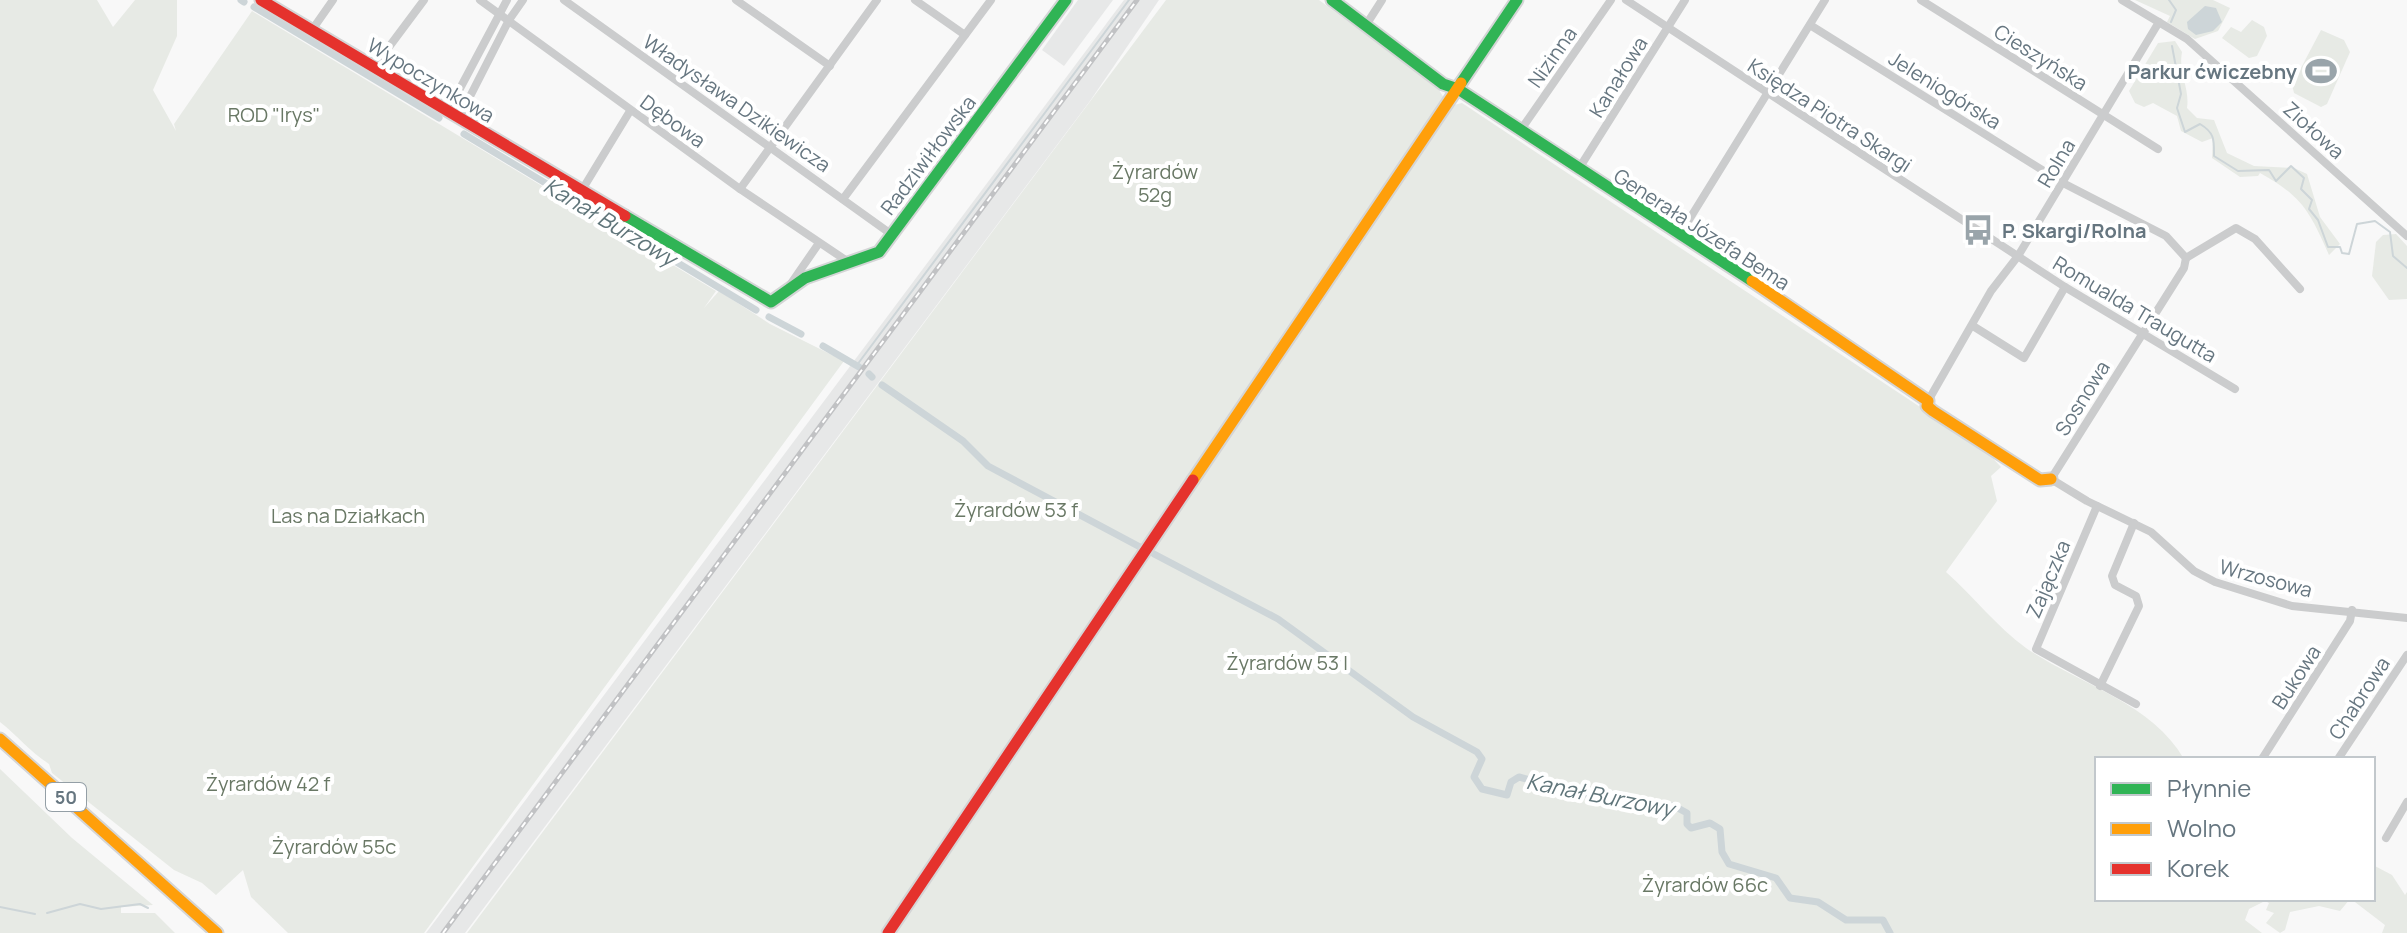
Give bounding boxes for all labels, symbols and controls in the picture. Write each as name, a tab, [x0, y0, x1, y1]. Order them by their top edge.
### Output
street label: Cieszyńska	[1989, 18, 2093, 96]
street label: Nizinna	[1521, 21, 1583, 93]
street label: Władysława Dzikiewicza	[638, 28, 836, 178]
street label: Wypoczynkowa	[362, 31, 500, 129]
street label: Kanałowa	[1583, 32, 1653, 122]
street label: Jeleniogórska	[1884, 45, 2006, 135]
street label: Księdza Piotra Skargi	[1743, 52, 1917, 178]
sports icon: Parkur ćwiczebny	[2304, 54, 2338, 88]
place label: Parkur ćwiczebny	[2128, 58, 2298, 85]
street label: Dębowa	[635, 88, 711, 154]
street label: Radziwiłłowska	[874, 90, 982, 220]
street label: Ziołowa	[2278, 95, 2350, 165]
park label: ROD "Irys"	[228, 101, 320, 128]
street label: Rolna	[2031, 134, 2081, 192]
park label: Żyrardów 52g	[1112, 158, 1198, 208]
street label: Generała Józefa Bema	[1609, 162, 1795, 296]
water label: Kanał Burzowy	[538, 171, 685, 275]
bus stop icon: P. Skargi/Rolna	[1961, 213, 1995, 247]
place label: P. Skargi/Rolna	[2002, 217, 2146, 244]
street label: Romualda Traugutta	[2048, 249, 2222, 369]
street label: Sosnowa	[2048, 355, 2116, 441]
park label: Żyrardów 53 f	[954, 496, 1078, 523]
park label: Las na Działkach	[271, 502, 425, 529]
street label: Zajączka	[2020, 536, 2076, 622]
street label: Wrzosowa	[2217, 553, 2315, 603]
street label: Bukowa	[2265, 640, 2327, 714]
park label: Żyrardów 53 l	[1226, 649, 1348, 676]
street label: Chabrowa	[2322, 651, 2396, 745]
legend	[2095, 757, 2375, 901]
water label: Kanał Burzowy	[1524, 766, 1680, 825]
park label: Żyrardów 42 f	[206, 770, 330, 797]
text: Płynnie	[2167, 771, 2251, 804]
road number: 50	[46, 783, 86, 811]
text: Wolno	[2167, 811, 2236, 844]
park label: Żyrardów 55c	[272, 833, 396, 860]
text: Korek	[2167, 851, 2230, 884]
park label: Żyrardów 66c	[1642, 871, 1768, 898]

